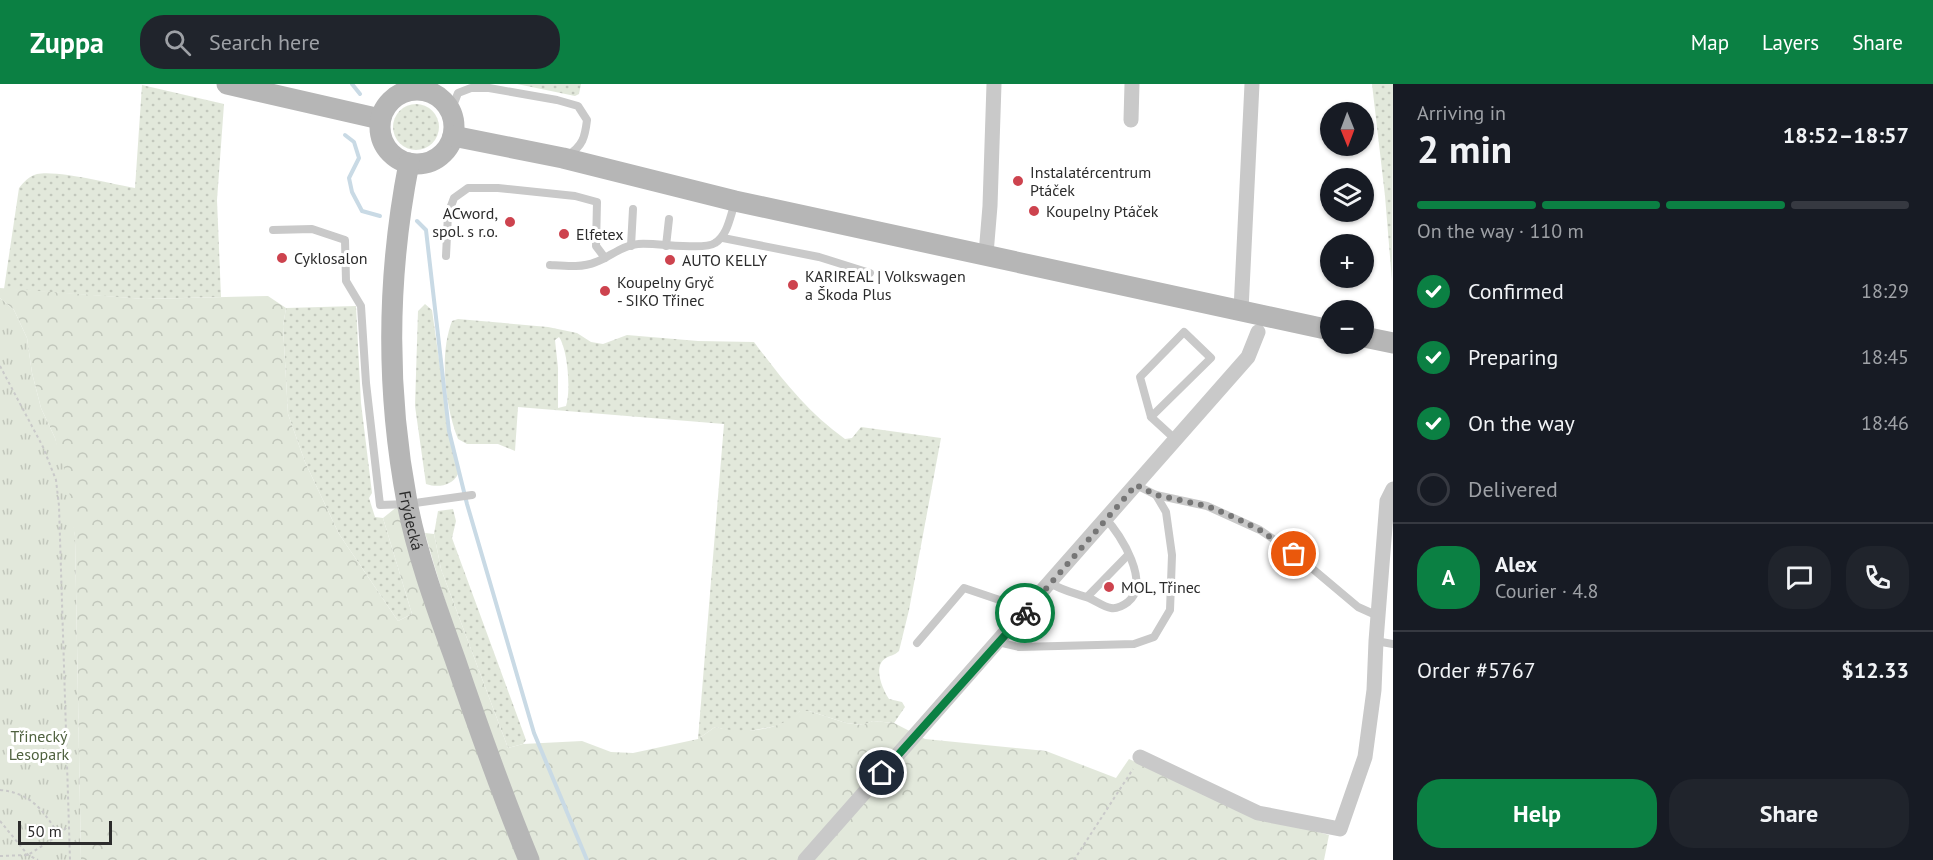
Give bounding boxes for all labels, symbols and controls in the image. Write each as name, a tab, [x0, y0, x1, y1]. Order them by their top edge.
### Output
search box	[140, 15, 560, 69]
text: Zuppa	[30, 24, 104, 61]
icon: search	[161, 26, 194, 59]
text: Search here	[209, 28, 320, 56]
text: Map	[1691, 29, 1729, 56]
text: Layers	[1762, 29, 1819, 56]
text: Share	[1852, 29, 1903, 56]
text: Arriving in	[1417, 100, 1506, 126]
north arrow	[1320, 102, 1374, 156]
map controls	[1320, 102, 1374, 354]
text: 18:52–18:57	[1783, 121, 1909, 149]
text: 2 min	[1417, 123, 1512, 174]
place label: Instalatércentrum Ptáček	[1030, 162, 1151, 200]
button: layers	[1320, 168, 1374, 222]
marker: Instalatércentrum Ptáček	[1011, 174, 1025, 188]
place label: Koupelny Ptáček	[1046, 201, 1159, 221]
place label: ACword, spol. s r.o.	[432, 203, 498, 241]
marker: Koupelny Ptáček	[1027, 204, 1041, 218]
marker: ACword, spol. s r.o.	[503, 215, 517, 229]
text: On the way · 110 m	[1417, 218, 1584, 244]
place label: Elfetex	[576, 224, 624, 244]
marker: Elfetex	[557, 227, 571, 241]
button: +	[1320, 234, 1374, 288]
place label: Cyklosalon	[294, 248, 368, 268]
place label: AUTO KELLY	[682, 250, 767, 270]
marker: Cyklosalon	[275, 251, 289, 265]
marker: AUTO KELLY	[663, 253, 677, 267]
place label: KARIREAL | Volkswagen a Škoda Plus	[805, 266, 966, 304]
place label: Koupelny Gryč - SIKO Třinec	[617, 272, 714, 310]
icon: check	[1417, 275, 1450, 308]
text: Confirmed	[1468, 277, 1564, 305]
marker: KARIREAL | Volkswagen a Škoda Plus	[786, 278, 800, 292]
text: 18:29	[1861, 278, 1909, 304]
marker: Koupelny Gryč - SIKO Třinec	[598, 284, 612, 298]
button: −	[1320, 300, 1374, 354]
icon: check	[1417, 341, 1450, 374]
text: Preparing	[1468, 343, 1558, 371]
text: 18:45	[1861, 344, 1909, 370]
icon: check	[1417, 407, 1450, 440]
text: On the way	[1468, 409, 1575, 437]
text: 18:46	[1861, 410, 1909, 436]
text: Delivered	[1468, 475, 1558, 503]
street label: Frýdecká	[395, 489, 428, 553]
pin	[1268, 528, 1319, 579]
icon: bag	[1277, 537, 1310, 570]
button: chat	[1768, 546, 1831, 609]
button: phone	[1846, 546, 1909, 609]
text: Alex	[1495, 550, 1537, 578]
text: A	[1442, 563, 1455, 591]
place label: MOL, Třinec	[1121, 577, 1201, 597]
text: Courier · 4.8	[1495, 578, 1598, 604]
marker: MOL, Třinec	[1102, 580, 1116, 594]
courier	[995, 583, 1055, 643]
icon: bike	[1009, 597, 1042, 630]
text: Order #5767	[1417, 656, 1536, 684]
text: $12.33	[1841, 656, 1909, 684]
park label: Třinecký Lesopark	[9, 726, 70, 764]
pin	[856, 747, 907, 798]
icon: home	[865, 756, 898, 789]
button: Help	[1417, 779, 1657, 848]
button: Share	[1669, 779, 1909, 848]
scale bar	[18, 818, 112, 846]
text: 50 m	[27, 821, 62, 841]

